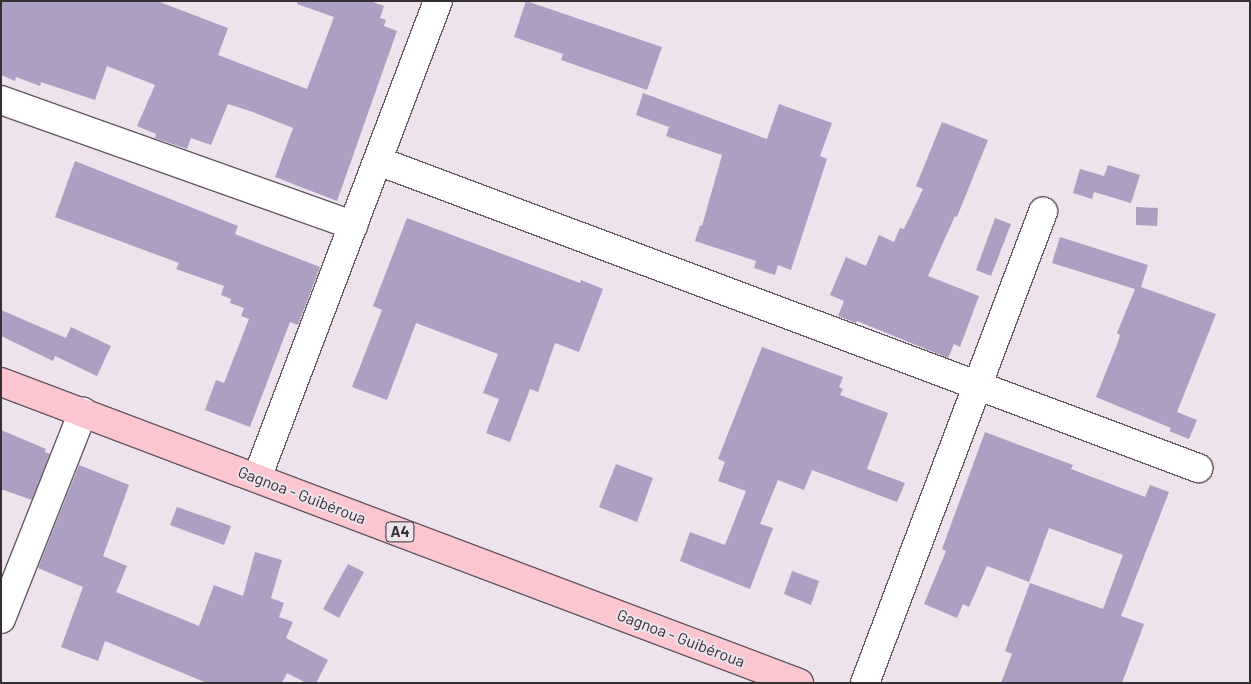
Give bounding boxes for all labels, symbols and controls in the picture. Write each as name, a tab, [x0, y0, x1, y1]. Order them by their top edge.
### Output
street label: Gagnoa - Guibéroua	[235, 462, 369, 528]
road number: A4	[385, 520, 415, 544]
street label: Gagnoa - Guibéroua	[614, 605, 748, 671]

